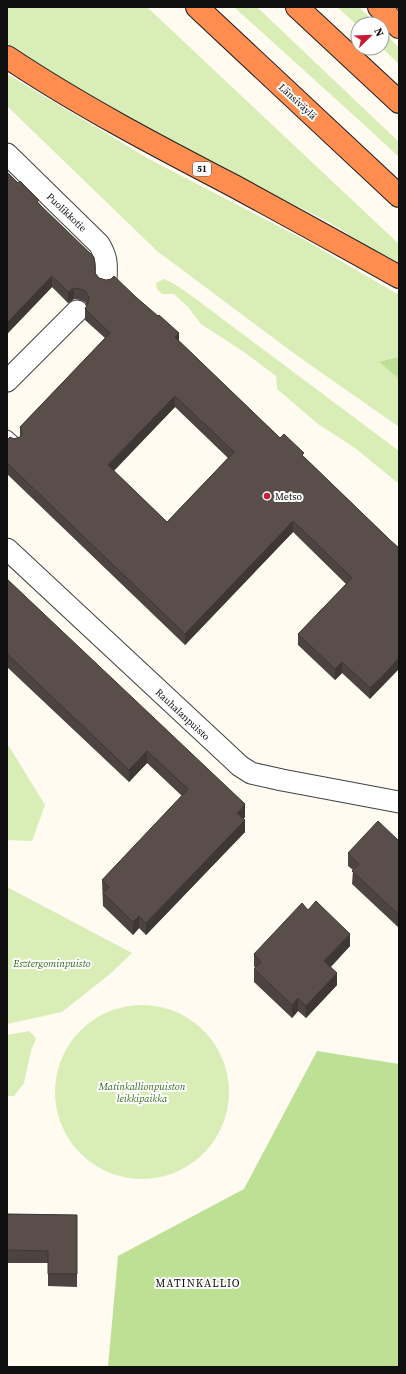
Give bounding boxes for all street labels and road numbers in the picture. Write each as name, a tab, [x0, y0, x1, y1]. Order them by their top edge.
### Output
street label: Länsiväylä	[276, 81, 320, 123]
road number: 51	[193, 162, 211, 176]
street label: Puolikkotie	[44, 190, 89, 235]
street label: Rauhalanpuisto	[153, 686, 213, 743]

